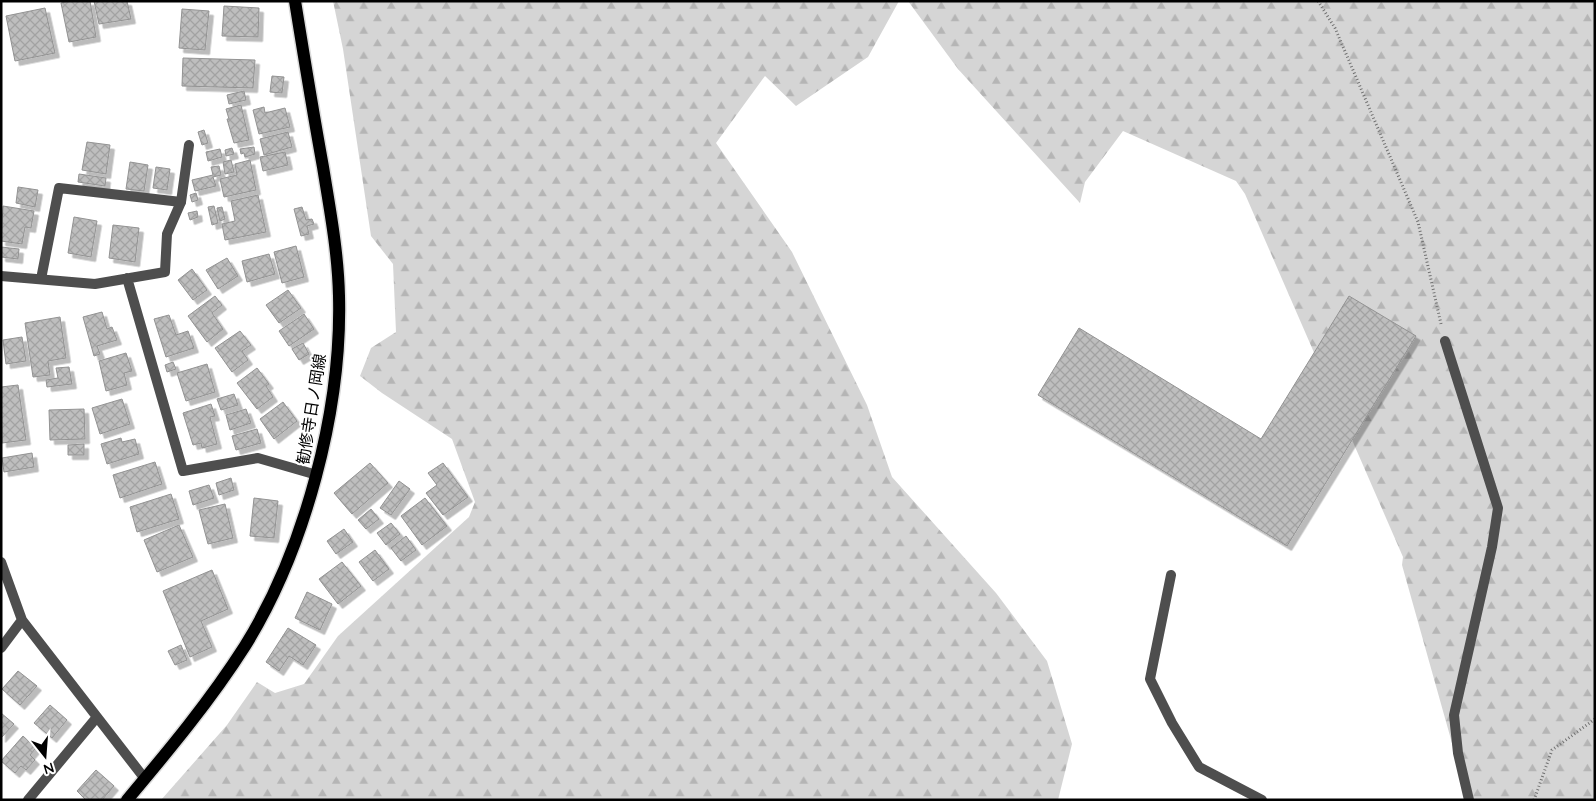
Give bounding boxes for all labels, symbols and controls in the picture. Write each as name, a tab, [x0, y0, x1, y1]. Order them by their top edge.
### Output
street label: 勧修寺日ノ岡線	[292, 352, 330, 466]
north arrow	[20, 731, 70, 781]
text: N	[41, 758, 56, 779]

